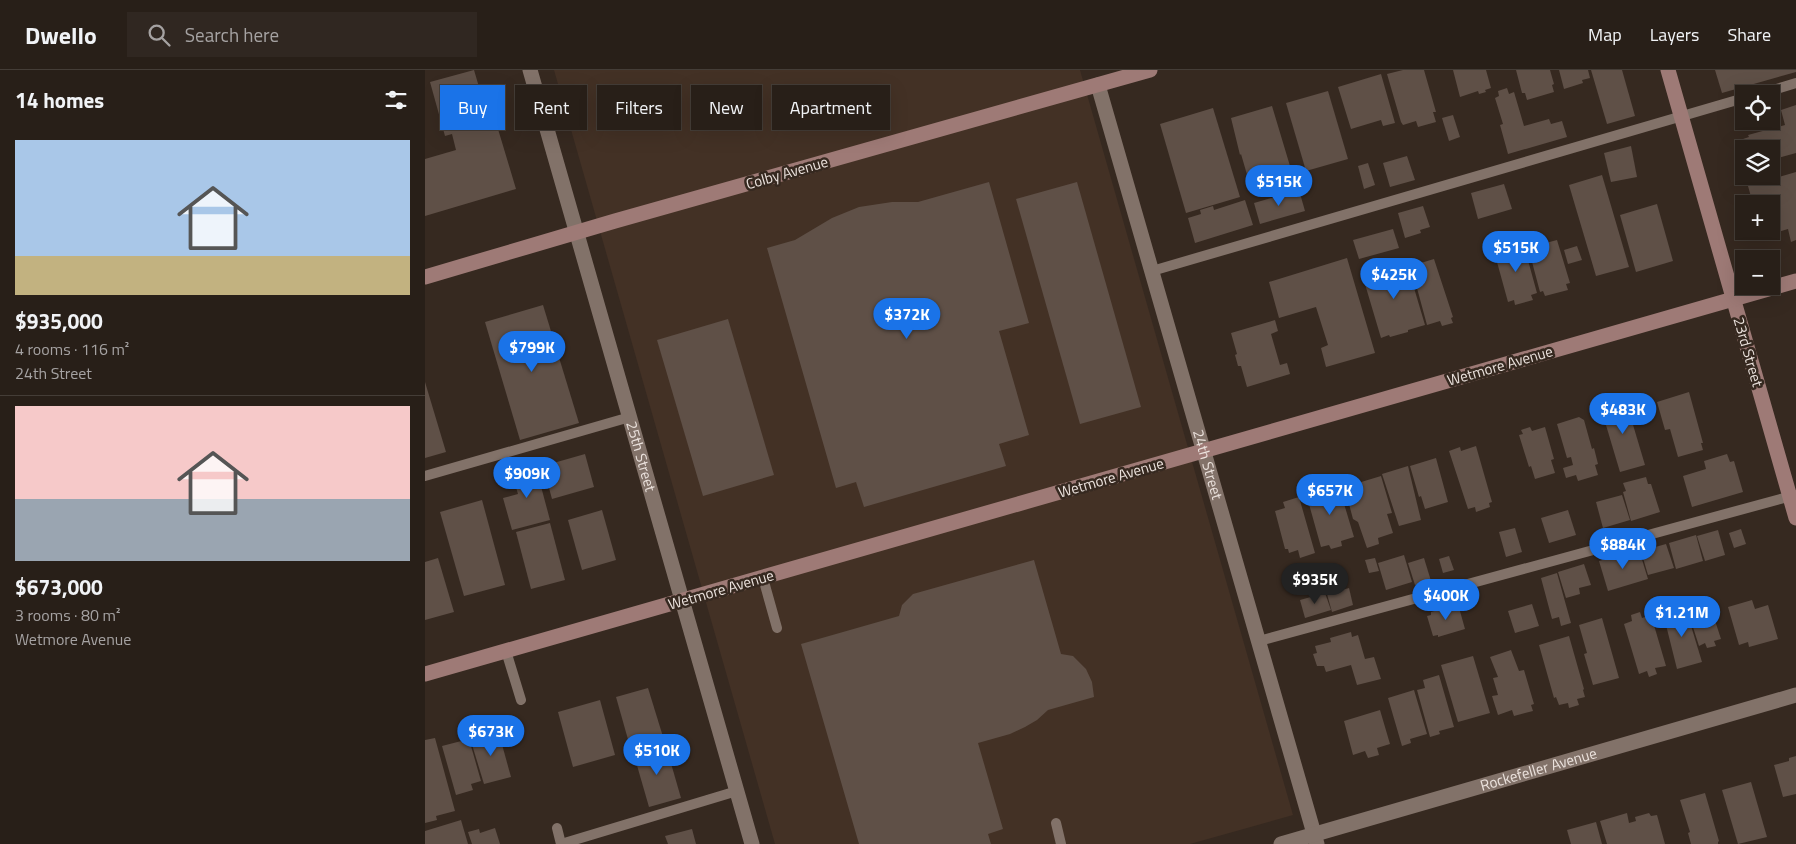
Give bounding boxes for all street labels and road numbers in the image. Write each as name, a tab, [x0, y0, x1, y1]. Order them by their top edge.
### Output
street label: Colby Avenue	[743, 150, 831, 195]
street label: 23rd Street	[1728, 314, 1770, 390]
street label: Wetmore Avenue	[1444, 339, 1555, 392]
street label: 25th Street	[620, 418, 663, 495]
street label: 24th Street	[1187, 427, 1229, 503]
street label: Wetmore Avenue	[1055, 451, 1166, 504]
street label: Wetmore Avenue	[665, 563, 776, 616]
street label: Rockefeller Avenue	[1477, 741, 1599, 797]

